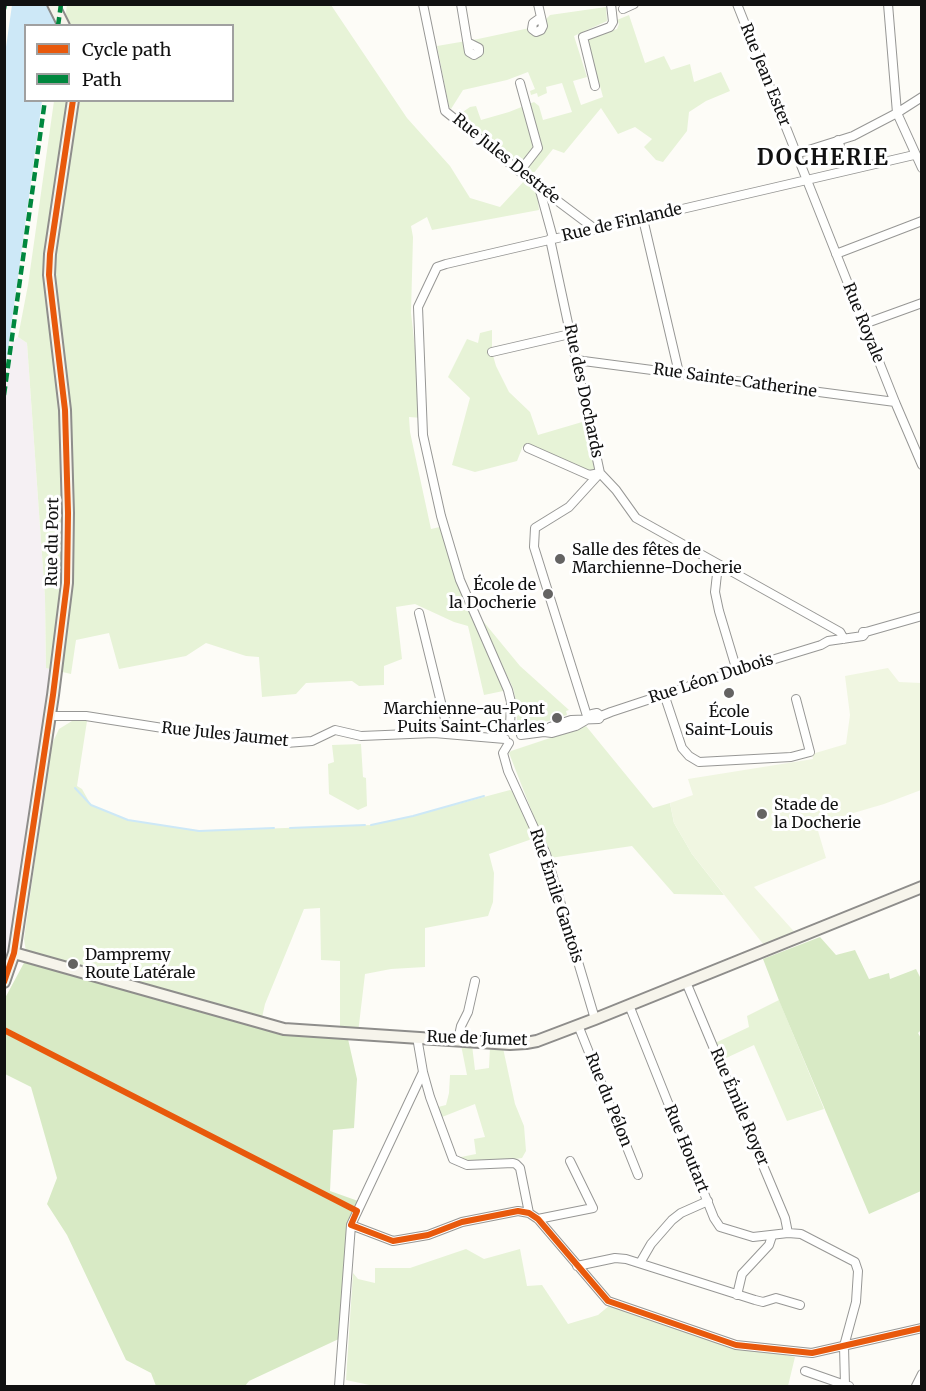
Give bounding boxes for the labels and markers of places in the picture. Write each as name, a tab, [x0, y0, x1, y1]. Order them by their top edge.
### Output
place label: Salle des fêtes de Marchienne-Docherie	[572, 540, 742, 578]
marker: Salle des fêtes de Marchienne-Docherie	[553, 552, 567, 566]
place label: École de la Docherie	[449, 575, 536, 613]
marker: École de la Docherie	[541, 587, 555, 601]
marker: École Saint-Louis	[722, 686, 736, 700]
place label: Marchienne-au-Pont Puits Saint-Charles	[383, 699, 545, 737]
place label: École Saint-Louis	[685, 702, 773, 740]
marker: Marchienne-au-Pont Puits Saint-Charles	[550, 711, 564, 725]
place label: Stade de la Docherie	[774, 795, 861, 833]
marker: Stade de la Docherie	[755, 807, 769, 821]
place label: Dampremy Route Latérale	[85, 945, 195, 983]
marker: Dampremy Route Latérale	[66, 957, 80, 971]

